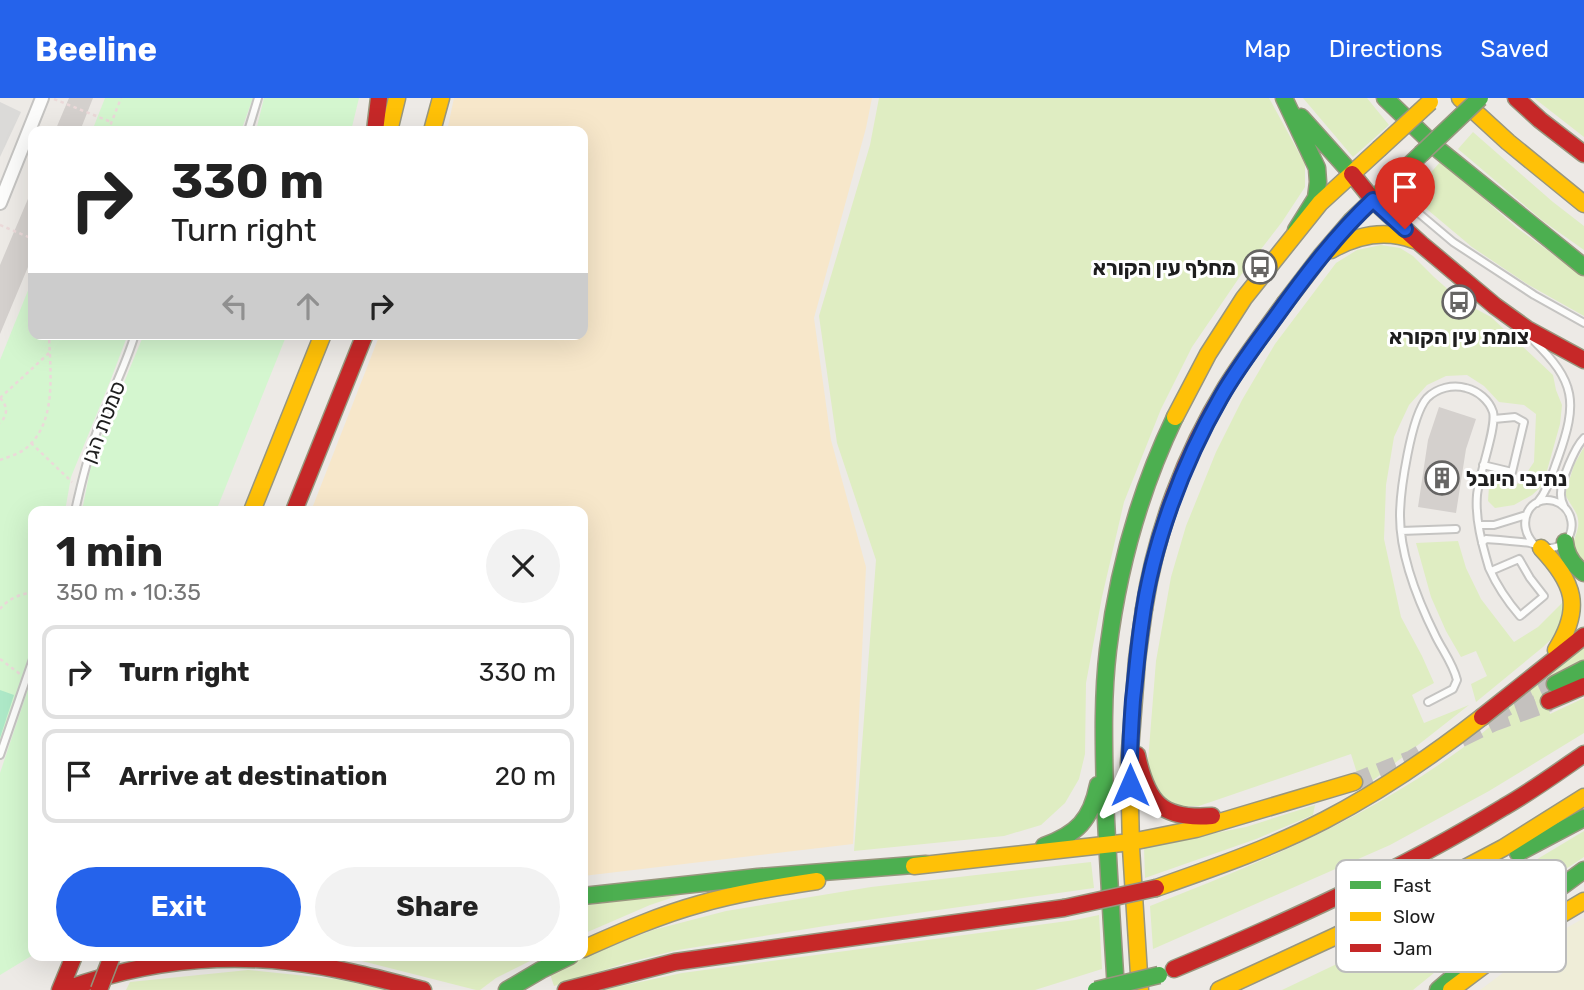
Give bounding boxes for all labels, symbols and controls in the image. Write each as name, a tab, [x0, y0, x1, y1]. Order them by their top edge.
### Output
text: Beeline	[35, 30, 157, 69]
text: Map	[1244, 35, 1291, 63]
text: Directions	[1329, 35, 1442, 63]
text: Saved	[1480, 35, 1549, 63]
text: 330 m	[171, 152, 324, 210]
icon: right	[56, 154, 147, 245]
pin	[1375, 157, 1435, 229]
icon: arrive	[1386, 168, 1424, 206]
text: Turn right	[171, 211, 316, 249]
bus stop icon: מחלף עין הקורא	[1241, 248, 1279, 286]
place label: מחלף עין הקורא	[1093, 255, 1236, 280]
bus stop icon: צומת עין הקורא	[1440, 283, 1478, 321]
icon: left	[216, 287, 254, 325]
icon: ahead	[289, 287, 327, 325]
icon: right	[362, 287, 400, 325]
place label: צומת עין הקורא	[1389, 324, 1529, 349]
street label: סמטת הגן	[76, 377, 130, 467]
building icon: נתיבי היובל	[1423, 459, 1461, 497]
place label: נתיבי היובל	[1466, 466, 1567, 491]
text: 1 min	[56, 527, 163, 577]
button: close	[486, 529, 560, 603]
text: 350 m · 10:35	[56, 578, 201, 606]
icon: right	[60, 653, 98, 691]
text: Turn right	[119, 657, 249, 688]
text: 330 m	[479, 657, 556, 688]
position arrow	[1093, 748, 1167, 822]
icon: arrive	[60, 757, 98, 795]
text: Arrive at destination	[119, 761, 387, 792]
text: 20 m	[495, 761, 556, 792]
legend	[1336, 860, 1566, 972]
button: Exit	[56, 867, 301, 947]
button: Share	[315, 867, 560, 947]
text: Fast	[1393, 874, 1432, 897]
text: Slow	[1393, 905, 1435, 928]
text: Jam	[1393, 937, 1432, 960]

